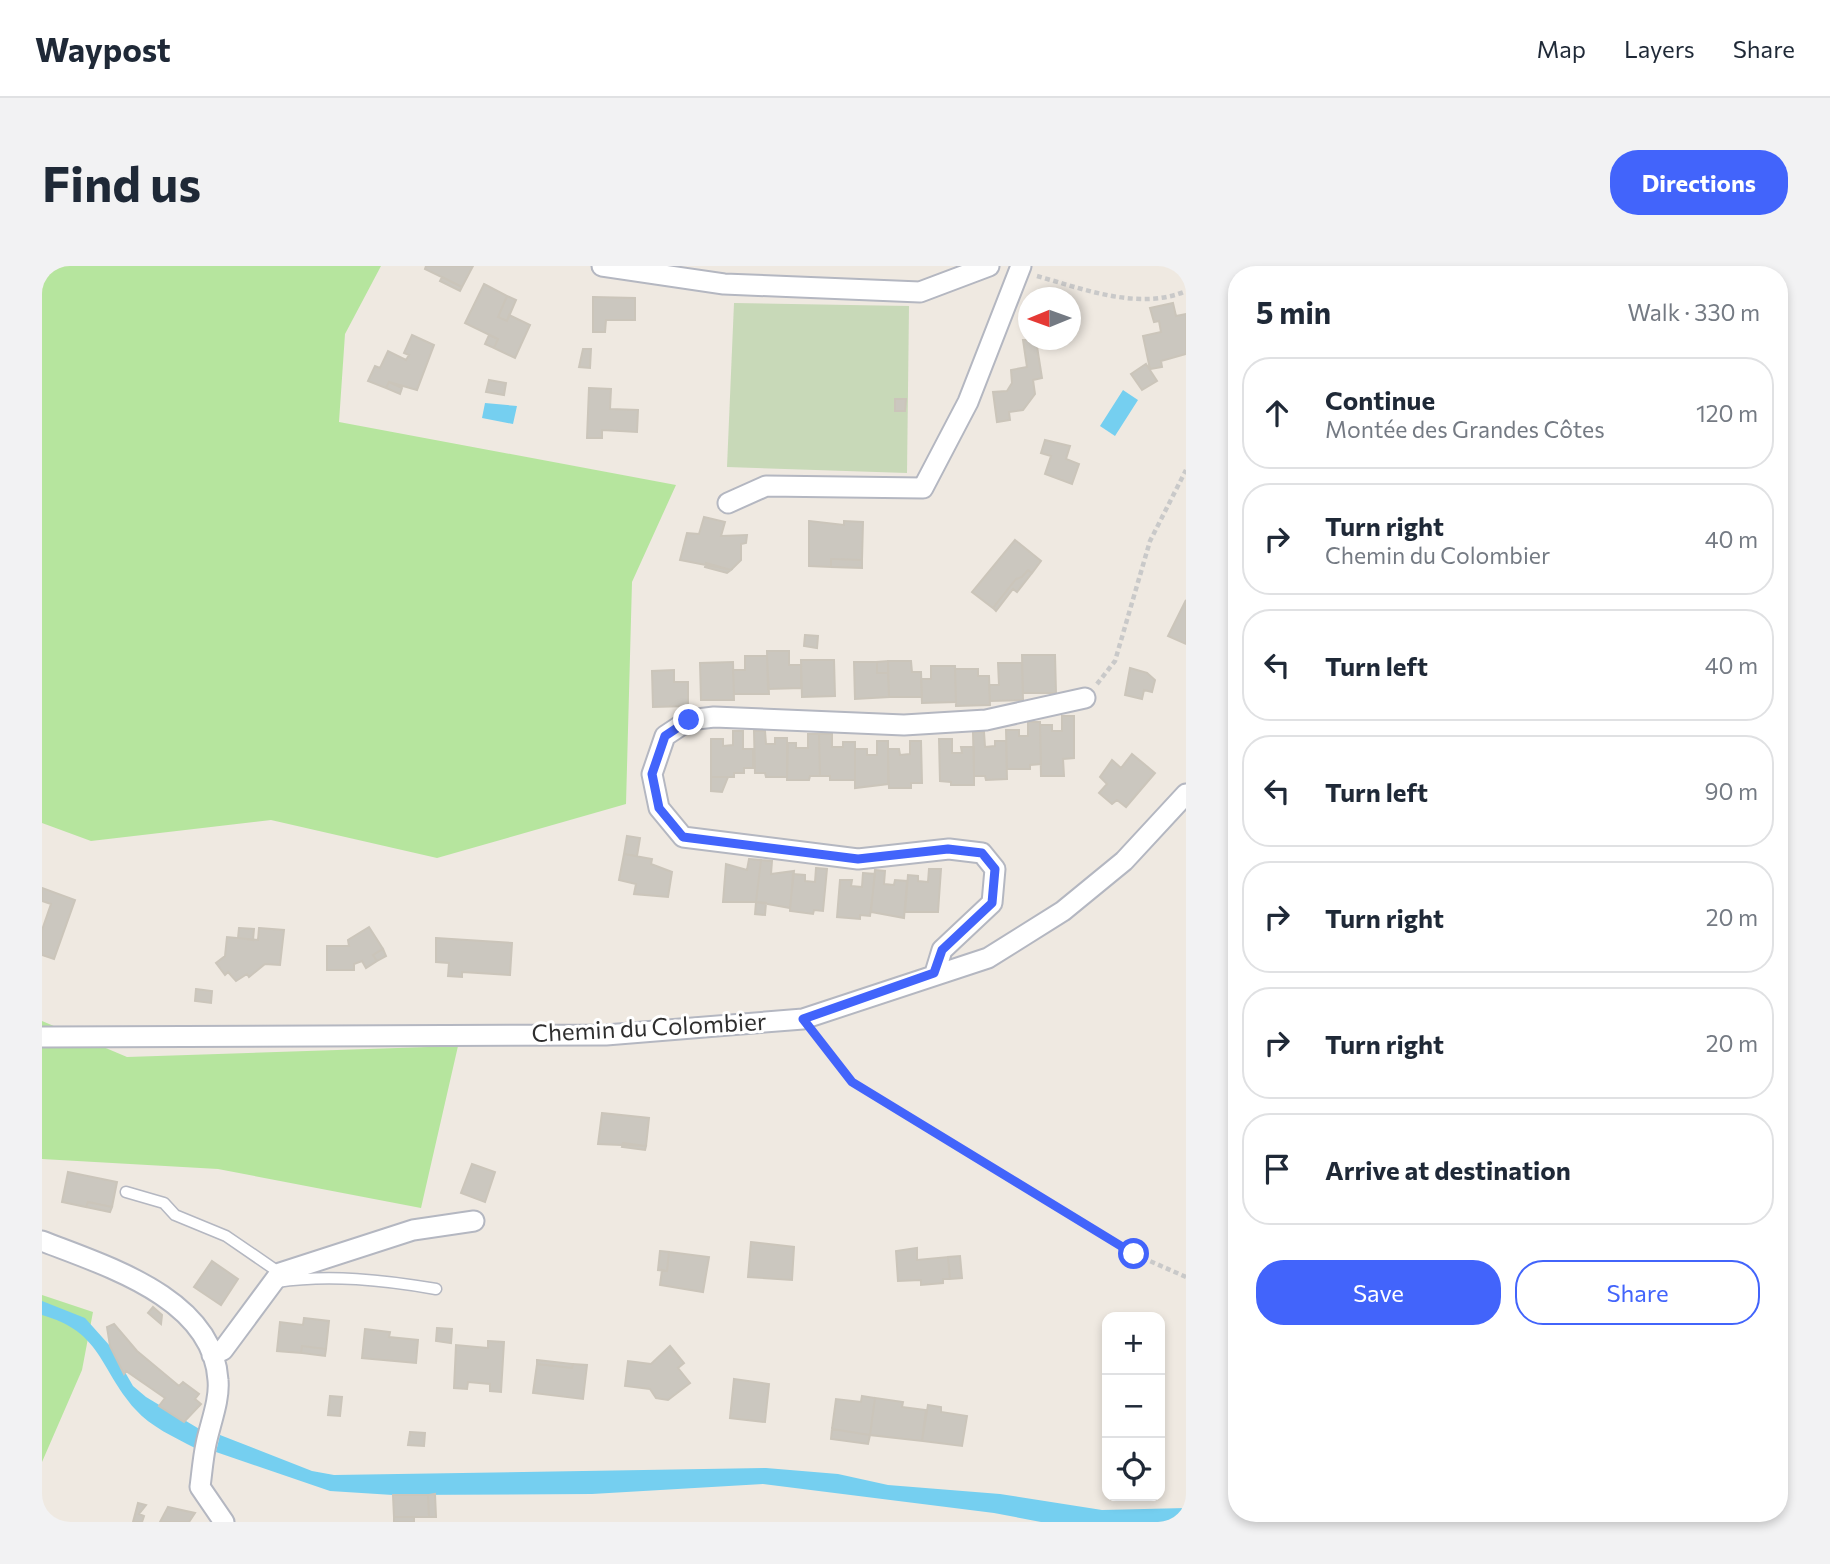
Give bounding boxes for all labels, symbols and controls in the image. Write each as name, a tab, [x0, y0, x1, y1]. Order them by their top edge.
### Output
text: Waypost	[35, 28, 171, 69]
text: Map	[1537, 34, 1586, 63]
text: Layers	[1624, 34, 1695, 63]
text: Share	[1733, 34, 1795, 63]
button: Directions	[1610, 150, 1788, 215]
text: Find us	[42, 152, 201, 212]
north arrow	[1018, 287, 1081, 350]
text: 5 min	[1256, 293, 1331, 330]
text: Walk · 330 m	[1628, 298, 1760, 326]
text: Continue	[1325, 384, 1435, 415]
icon: ahead	[1258, 394, 1296, 432]
text: 120 m	[1696, 399, 1758, 427]
text: Montée des Grandes Côtes	[1325, 415, 1605, 443]
text: Turn right	[1325, 510, 1444, 541]
icon: right	[1258, 520, 1296, 558]
text: 40 m	[1705, 525, 1758, 553]
text: Chemin du Colombier	[1325, 541, 1550, 569]
icon: left	[1258, 646, 1296, 684]
text: Turn left	[1325, 650, 1428, 681]
text: 40 m	[1705, 651, 1758, 679]
route end	[673, 704, 704, 735]
icon: left	[1258, 772, 1296, 810]
text: Turn left	[1325, 776, 1428, 807]
text: 90 m	[1705, 777, 1758, 805]
icon: right	[1258, 898, 1296, 936]
text: Turn right	[1325, 902, 1444, 933]
text: 20 m	[1706, 903, 1758, 931]
street label: Chemin du Colombier	[531, 1006, 767, 1047]
icon: right	[1258, 1024, 1296, 1062]
text: Turn right	[1325, 1028, 1444, 1059]
text: 20 m	[1706, 1029, 1758, 1057]
icon: arrive	[1258, 1150, 1296, 1188]
text: Arrive at destination	[1325, 1154, 1571, 1185]
route start	[1118, 1238, 1149, 1269]
button: Save	[1256, 1260, 1501, 1325]
button: Share	[1515, 1260, 1760, 1325]
map controls	[1102, 1312, 1165, 1501]
button: +	[1102, 1312, 1165, 1375]
button: −	[1102, 1375, 1165, 1438]
button: locate	[1102, 1438, 1165, 1501]

